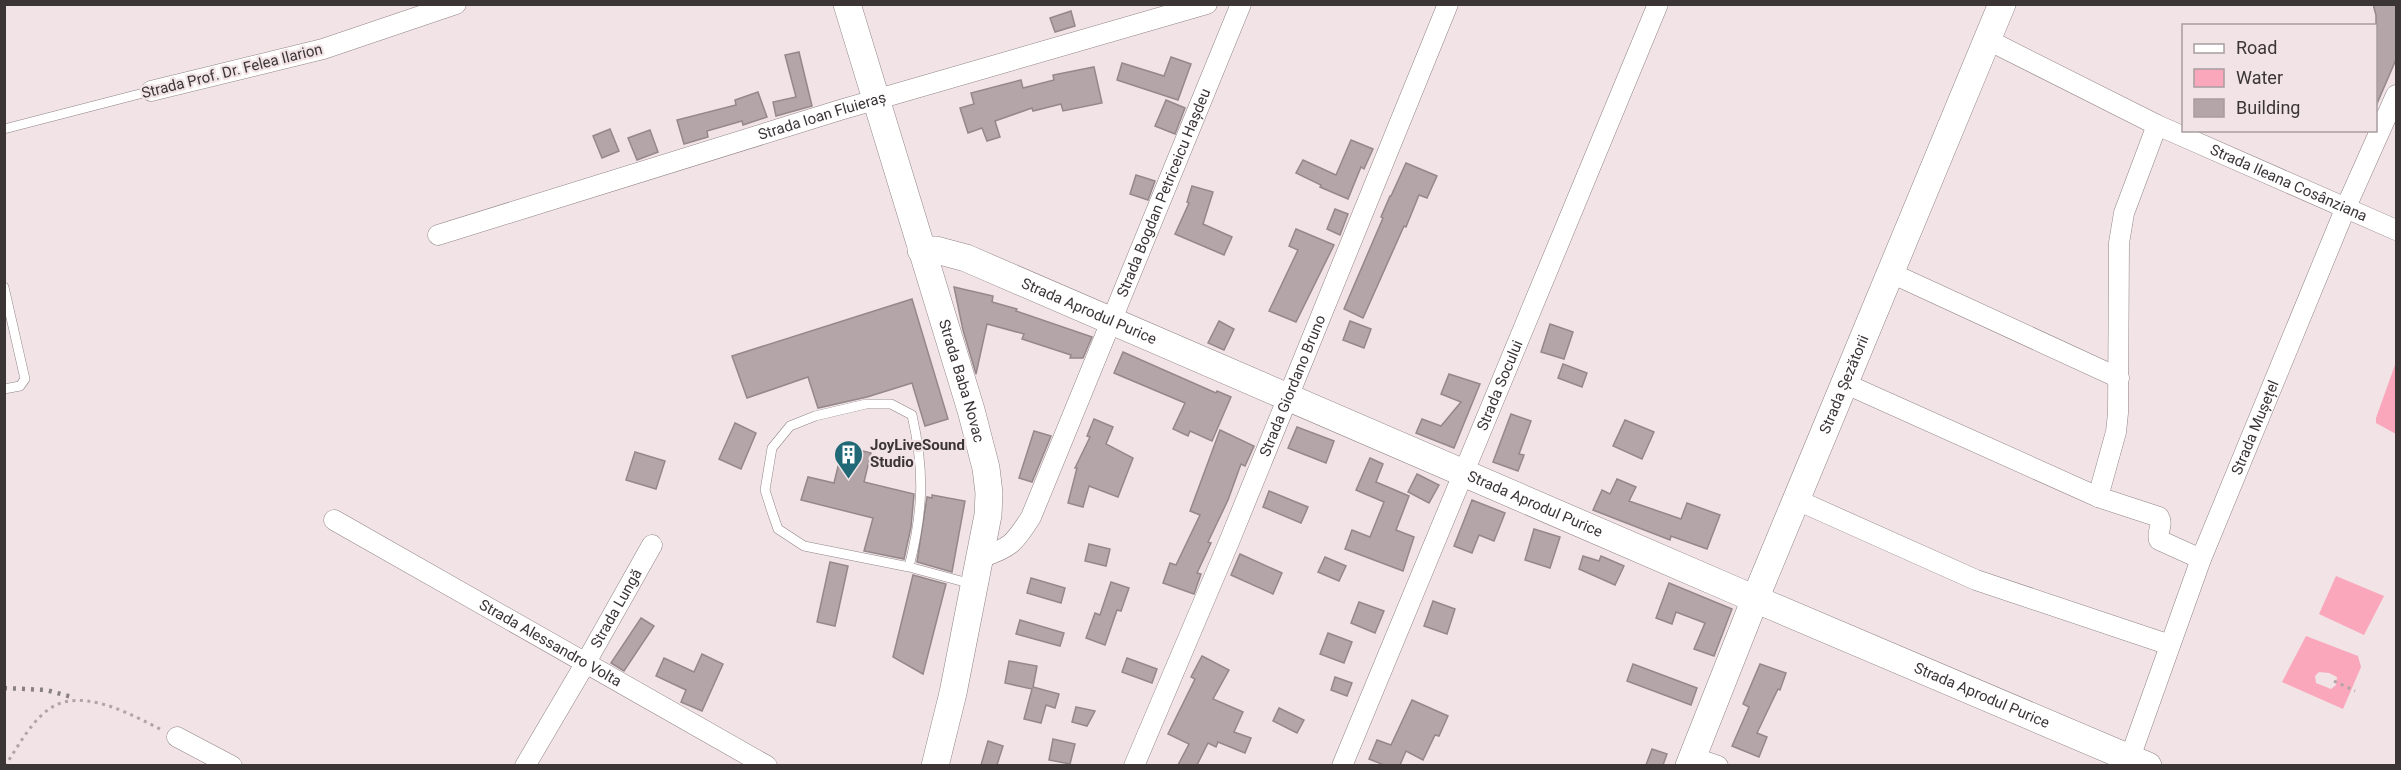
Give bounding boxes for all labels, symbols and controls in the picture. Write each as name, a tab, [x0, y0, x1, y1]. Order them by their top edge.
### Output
legend	[2182, 24, 2377, 132]
text: Road	[2236, 37, 2277, 58]
street label: Strada Prof. Dr. Felea Ilarion	[140, 40, 324, 102]
text: Water	[2236, 67, 2283, 88]
street label: Strada Bogdan Petriceicu Hașdeu	[1113, 86, 1214, 300]
street label: Strada Ioan Fluieraș	[756, 88, 888, 144]
text: Building	[2236, 97, 2300, 118]
street label: Strada Ileana Cosânziana	[2207, 141, 2370, 225]
street label: Strada Aprodul Purice	[1019, 274, 1159, 348]
street label: Strada Giordano Bruno	[1256, 312, 1329, 459]
street label: Strada Baba Novac	[935, 317, 988, 445]
street label: Strada Șezătorii	[1816, 332, 1873, 436]
street label: Strada Socului	[1473, 337, 1527, 433]
street label: Strada Mușețel	[2228, 378, 2283, 478]
place label: JoyLiveSound Studio	[870, 436, 965, 471]
building icon: JoyLiveSound Studio	[833, 438, 865, 480]
street label: Strada Aprodul Purice	[1465, 467, 1605, 541]
street label: Strada Lungă	[587, 566, 646, 651]
street label: Strada Alessandro Volta	[476, 595, 625, 691]
street label: Strada Aprodul Purice	[1911, 659, 2052, 732]

